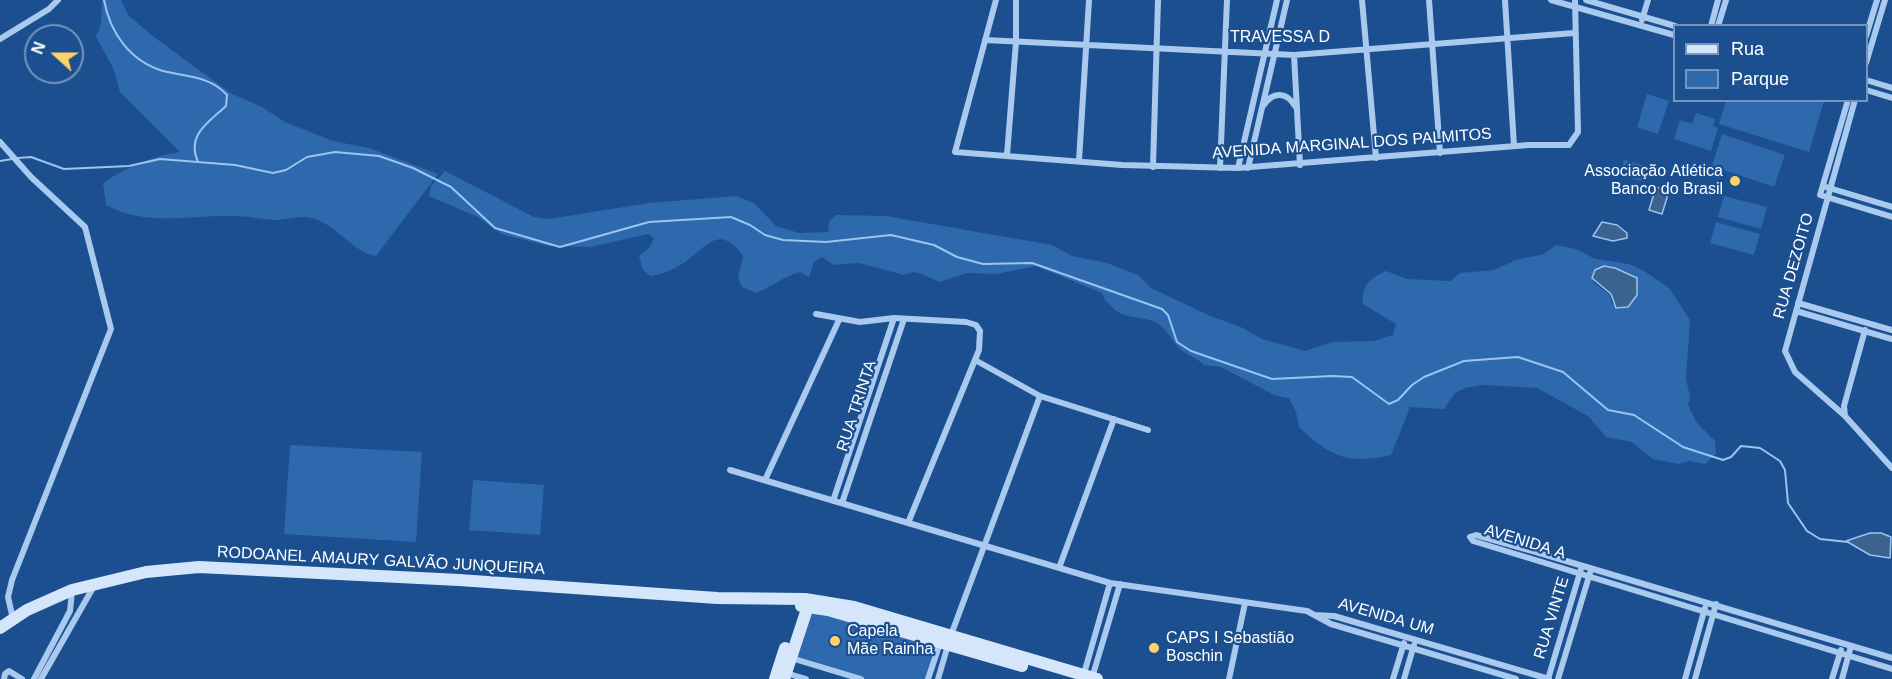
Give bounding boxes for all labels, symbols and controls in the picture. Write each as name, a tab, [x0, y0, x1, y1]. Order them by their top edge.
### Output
north arrow	[24, 24, 84, 84]
legend	[1673, 24, 1868, 102]
street label: TRAVESSA D	[1230, 28, 1330, 48]
text: Rua	[1731, 39, 1764, 59]
text: N	[29, 40, 49, 57]
text: Parque	[1731, 69, 1789, 89]
street label: AVENIDA MARGINAL DOS PALMITOS	[1212, 125, 1492, 163]
place label: Associação Atlética Banco do Brasil	[1584, 162, 1723, 200]
marker: Associação Atlética Banco do Brasil	[1728, 174, 1742, 188]
street label: RUA DEZOITO	[1770, 211, 1818, 321]
street label: RUA TRINTA	[833, 358, 881, 454]
street label: AVENIDA A	[1482, 521, 1568, 563]
street label: RODOANEL AMAURY GALVÃO JUNQUEIRA	[217, 543, 545, 579]
street label: RUA VINTE	[1530, 574, 1574, 662]
street label: AVENIDA UM	[1336, 594, 1436, 640]
place label: Capela Mãe Rainha	[847, 622, 933, 660]
place label: CAPS I Sebastião Boschin	[1166, 629, 1294, 667]
marker: Capela Mãe Rainha	[828, 634, 842, 648]
marker: CAPS I Sebastião Boschin	[1147, 641, 1161, 655]

